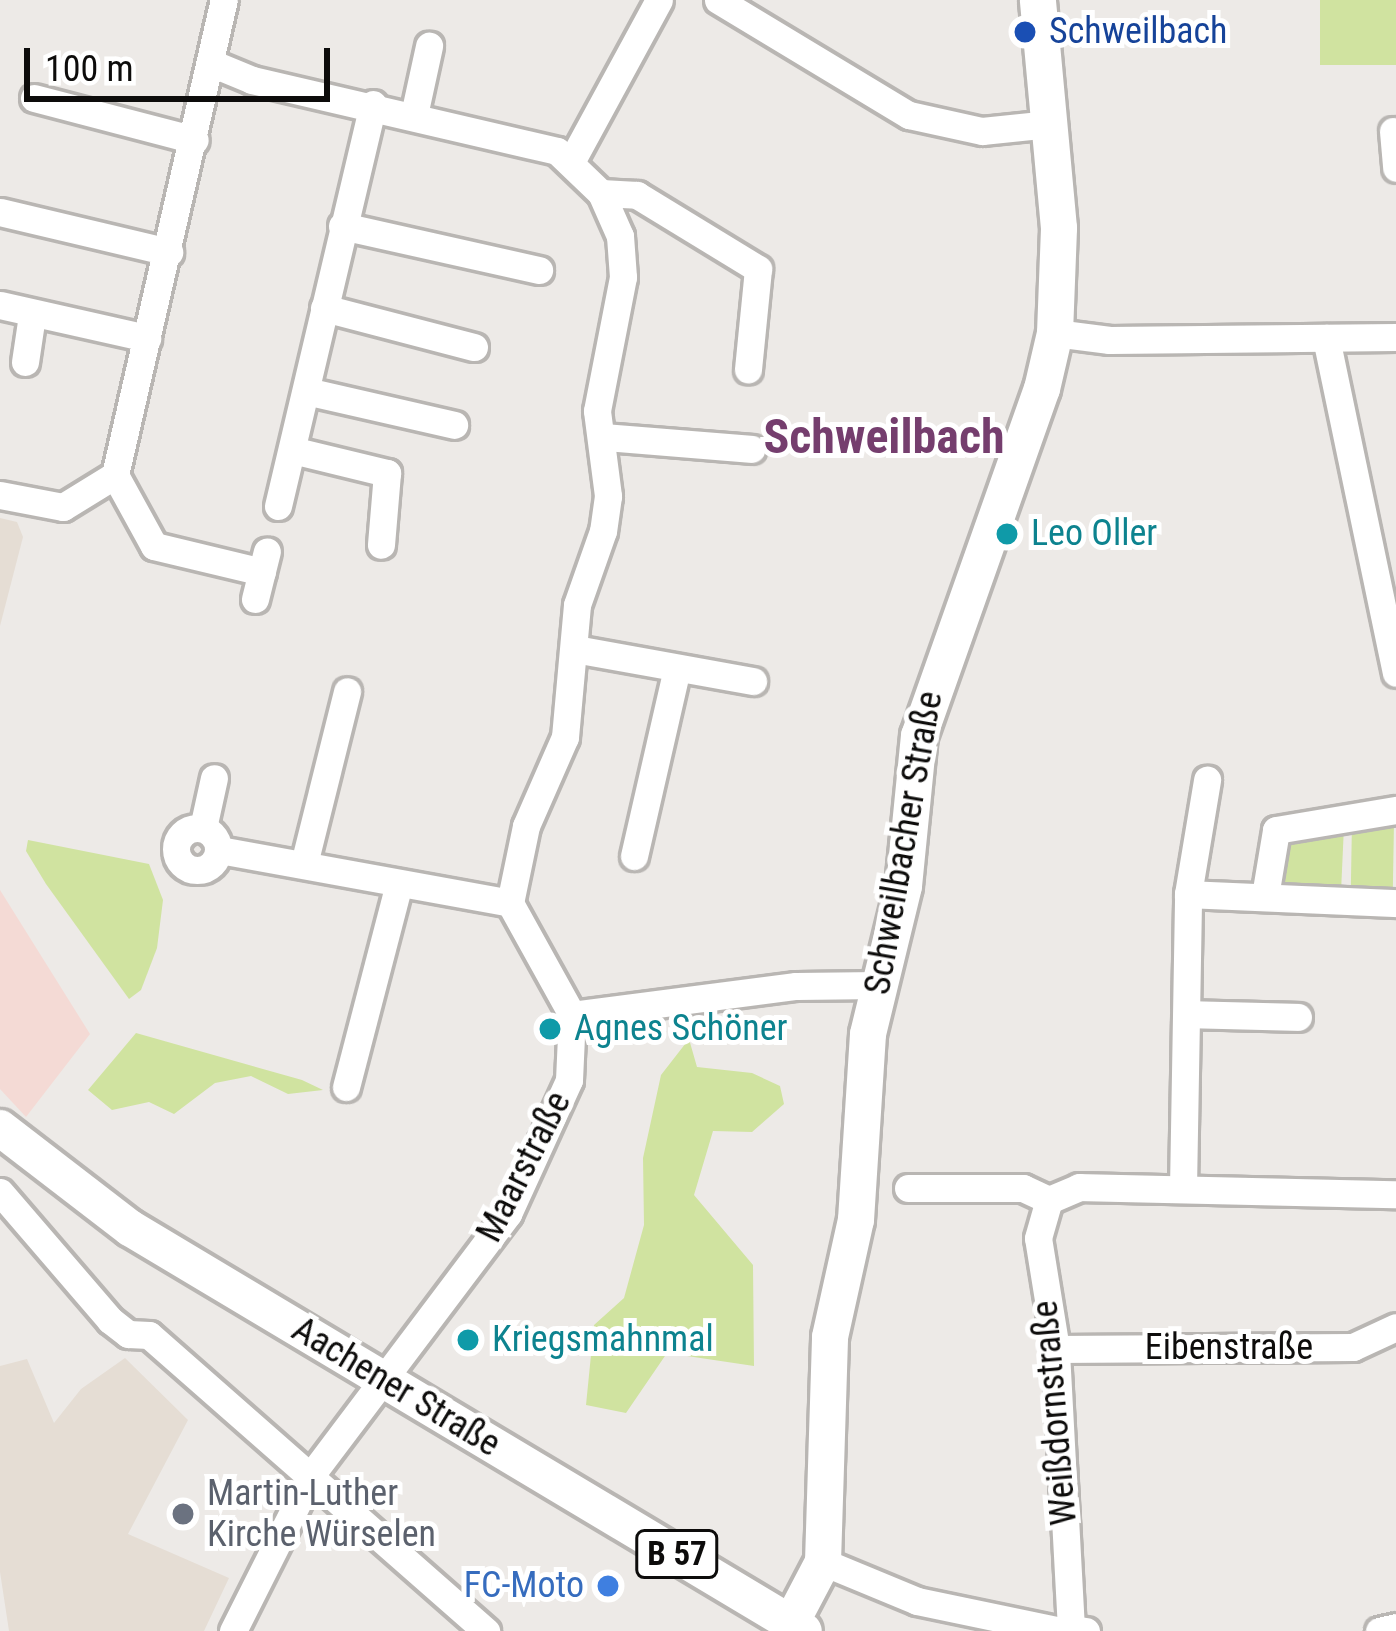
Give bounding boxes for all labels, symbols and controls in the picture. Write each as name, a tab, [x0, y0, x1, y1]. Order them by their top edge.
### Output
place label: Schweilbach	[1049, 10, 1227, 54]
marker: Schweilbach	[1012, 19, 1038, 45]
scale bar	[30, 24, 336, 98]
text: 100 m	[45, 48, 134, 90]
district label: Schweilbach	[763, 408, 1005, 466]
place label: Leo Oller	[1031, 512, 1157, 556]
marker: Leo Oller	[994, 521, 1020, 547]
street label: Schweilbacher Straße	[856, 688, 952, 998]
place label: Agnes Schöner	[574, 1007, 788, 1051]
marker: Agnes Schöner	[537, 1016, 563, 1042]
street label: Maarstraße	[468, 1085, 580, 1249]
street label: Weißdornstraße	[1024, 1299, 1086, 1527]
street label: Aachener Straße	[284, 1308, 508, 1466]
place label: Kriegsmahnmal	[492, 1318, 714, 1362]
street label: Eibenstraße	[1145, 1326, 1313, 1370]
marker: Kriegsmahnmal	[455, 1327, 481, 1353]
place label: Martin-Luther Kirche Würselen	[207, 1471, 436, 1556]
marker: Martin-Luther Kirche Würselen	[170, 1501, 196, 1527]
road number: B 57	[635, 1527, 719, 1581]
place label: FC-Moto	[464, 1564, 584, 1608]
marker: FC-Moto	[595, 1573, 621, 1599]

